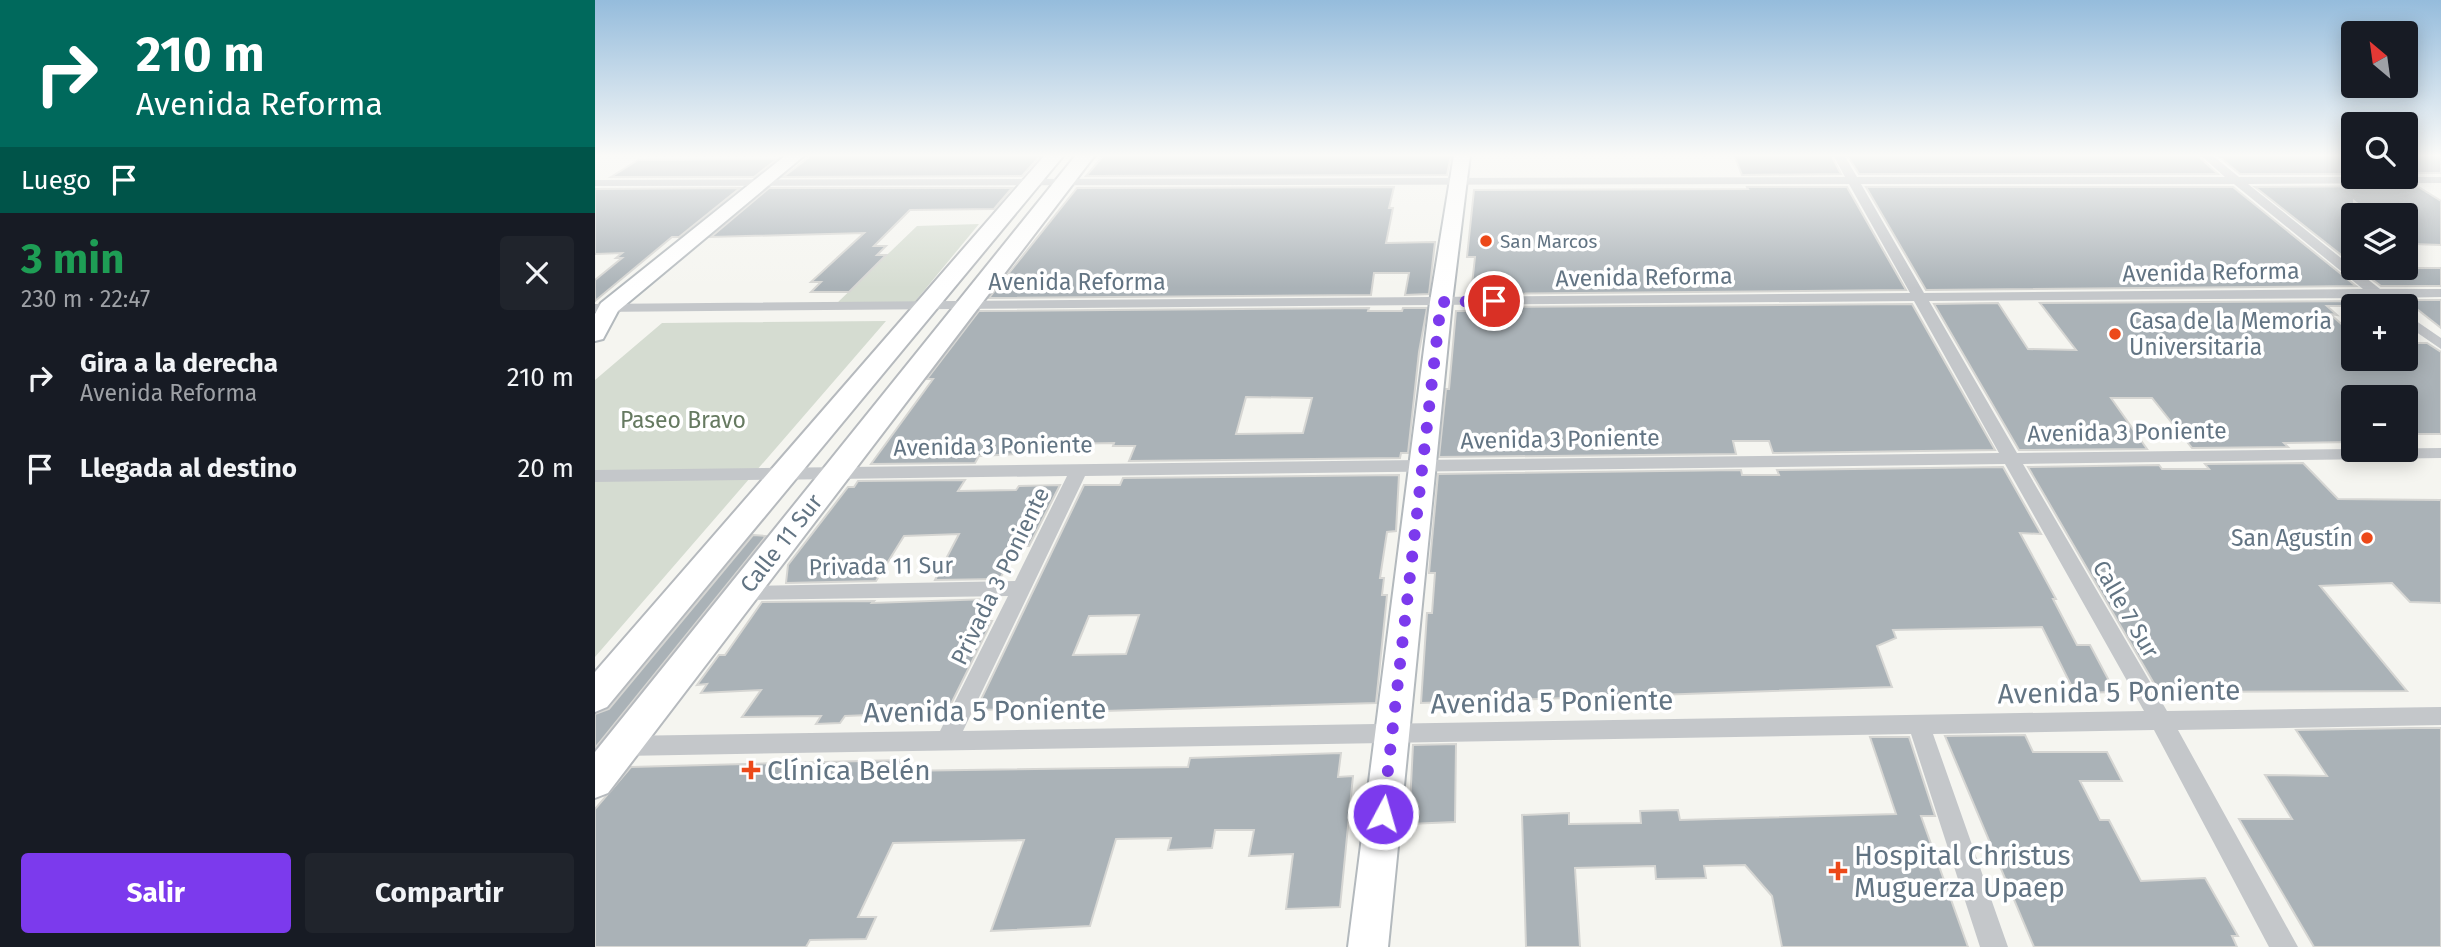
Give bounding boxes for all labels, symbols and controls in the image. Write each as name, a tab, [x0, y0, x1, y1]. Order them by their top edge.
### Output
north arrow	[2341, 21, 2419, 98]
map controls	[2341, 21, 2418, 462]
text: 210 m	[136, 25, 265, 84]
icon: right	[21, 28, 112, 119]
text: Avenida Reforma	[136, 85, 383, 123]
button: search	[2341, 112, 2418, 189]
icon: arrive	[105, 161, 143, 199]
text: Luego	[21, 165, 91, 196]
button: layers	[2341, 203, 2418, 280]
place label: San Marcos	[1500, 230, 1598, 253]
marker: San Marcos	[1478, 233, 1494, 249]
text: 3 min	[21, 234, 124, 284]
button: close	[500, 236, 574, 310]
street label: Avenida Reforma	[2122, 256, 2300, 288]
street label: Avenida Reforma	[1555, 261, 1733, 293]
street label: Avenida Reforma	[988, 268, 1166, 296]
pin	[1464, 271, 1524, 331]
icon: arrive	[1475, 282, 1513, 320]
text: 230 m · 22:47	[21, 285, 150, 313]
button: +	[2341, 294, 2418, 371]
place label: Casa de la Memoria Universitaria	[2129, 307, 2332, 361]
marker: Casa de la Memoria Universitaria	[2107, 326, 2123, 342]
text: Gira a la derecha	[80, 348, 278, 379]
icon: right	[21, 359, 59, 397]
text: 210 m	[507, 362, 574, 393]
text: Avenida Reforma	[80, 379, 257, 407]
button: −	[2341, 385, 2418, 462]
park label: Paseo Bravo	[620, 406, 746, 434]
street label: Avenida 3 Poniente	[2027, 416, 2227, 448]
street label: Avenida 3 Poniente	[1460, 423, 1660, 455]
street label: Avenida 3 Poniente	[893, 430, 1093, 462]
icon: arrive	[21, 450, 59, 488]
text: Llegada al destino	[80, 453, 297, 484]
text: 20 m	[517, 453, 574, 484]
street label: Privada 3 Poniente	[945, 483, 1055, 669]
street label: Calle 11 Sur	[734, 488, 828, 598]
place label: San Agustín	[2231, 524, 2353, 552]
marker: San Agustín	[2359, 530, 2375, 546]
street label: Privada 11 Sur	[808, 551, 954, 581]
street label: Calle 7 Sur	[2087, 555, 2165, 663]
street label: Avenida 5 Poniente	[1997, 673, 2241, 711]
street label: Avenida 5 Poniente	[1430, 683, 1674, 721]
street label: Avenida 5 Poniente	[863, 692, 1107, 730]
place label: Clínica Belén	[767, 754, 931, 787]
marker: Clínica Belén	[741, 760, 761, 780]
position arrow	[1346, 777, 1420, 851]
place label: Hospital Christus Muguerza Upaep	[1854, 839, 2071, 904]
button: Salir	[21, 853, 291, 933]
button: Compartir	[305, 853, 574, 933]
marker: Hospital Christus Muguerza Upaep	[1828, 861, 1848, 881]

